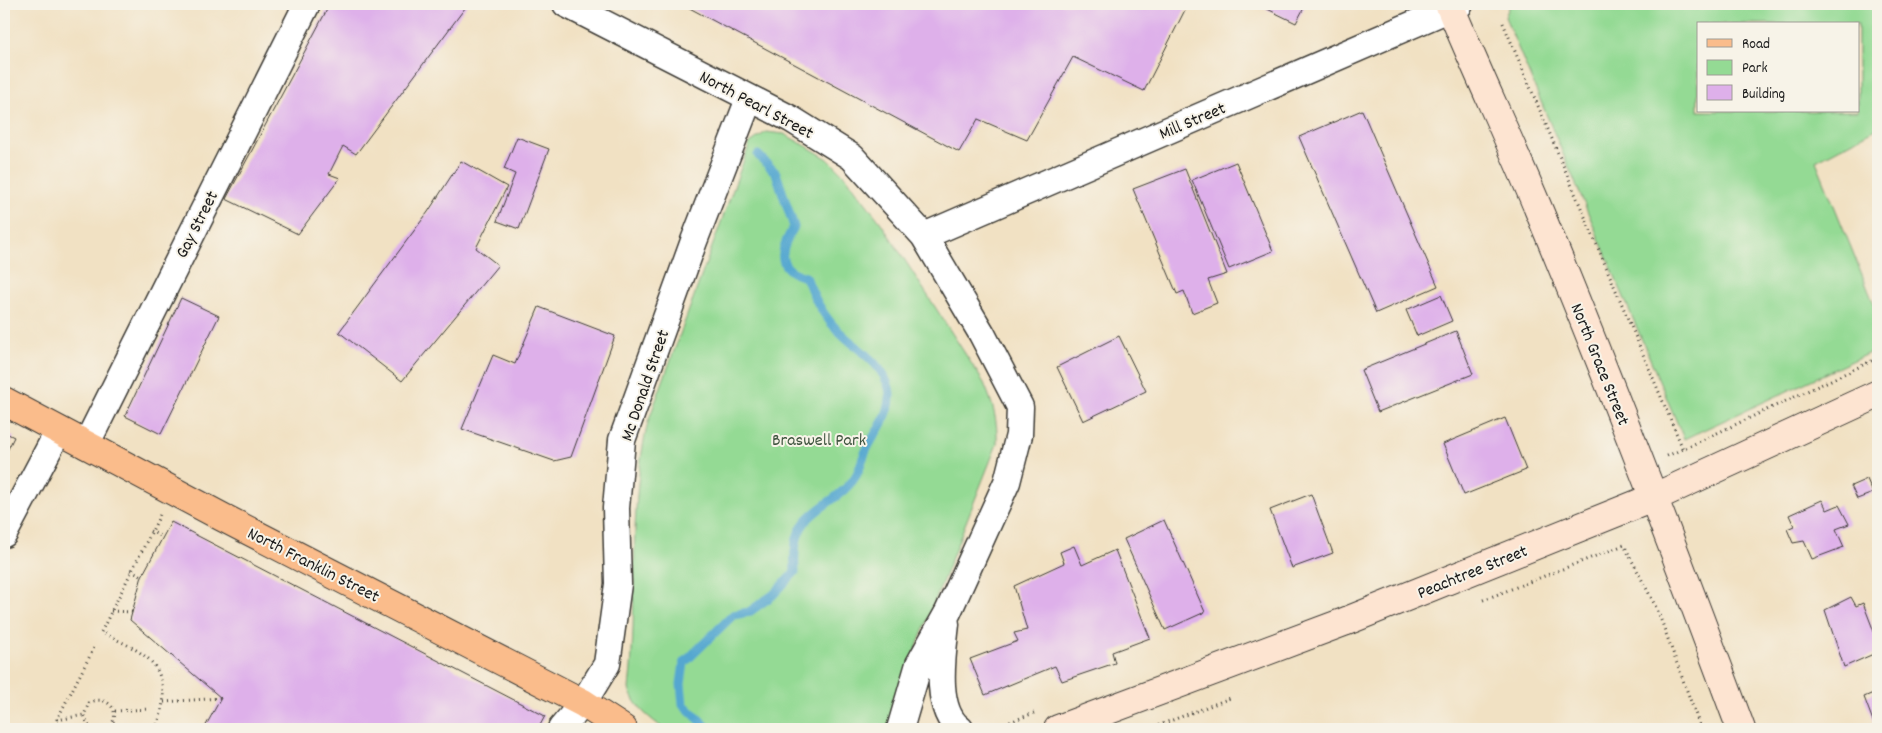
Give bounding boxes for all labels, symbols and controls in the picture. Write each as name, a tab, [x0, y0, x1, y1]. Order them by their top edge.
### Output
legend	[1697, 22, 1860, 112]
text: Road	[1742, 34, 1770, 56]
text: Park	[1742, 58, 1768, 80]
street label: North Pearl Street	[694, 66, 818, 147]
text: Building	[1742, 84, 1785, 106]
street label: Mill Street	[1156, 97, 1231, 148]
street label: Gay Street	[171, 187, 226, 263]
street label: North Grace Street	[1563, 300, 1635, 430]
street label: Mc Donald Street	[616, 326, 677, 445]
park label: Braswell Park	[772, 429, 866, 454]
street label: North Franklin Street	[243, 522, 384, 610]
street label: Peachtree Street	[1414, 540, 1532, 607]

